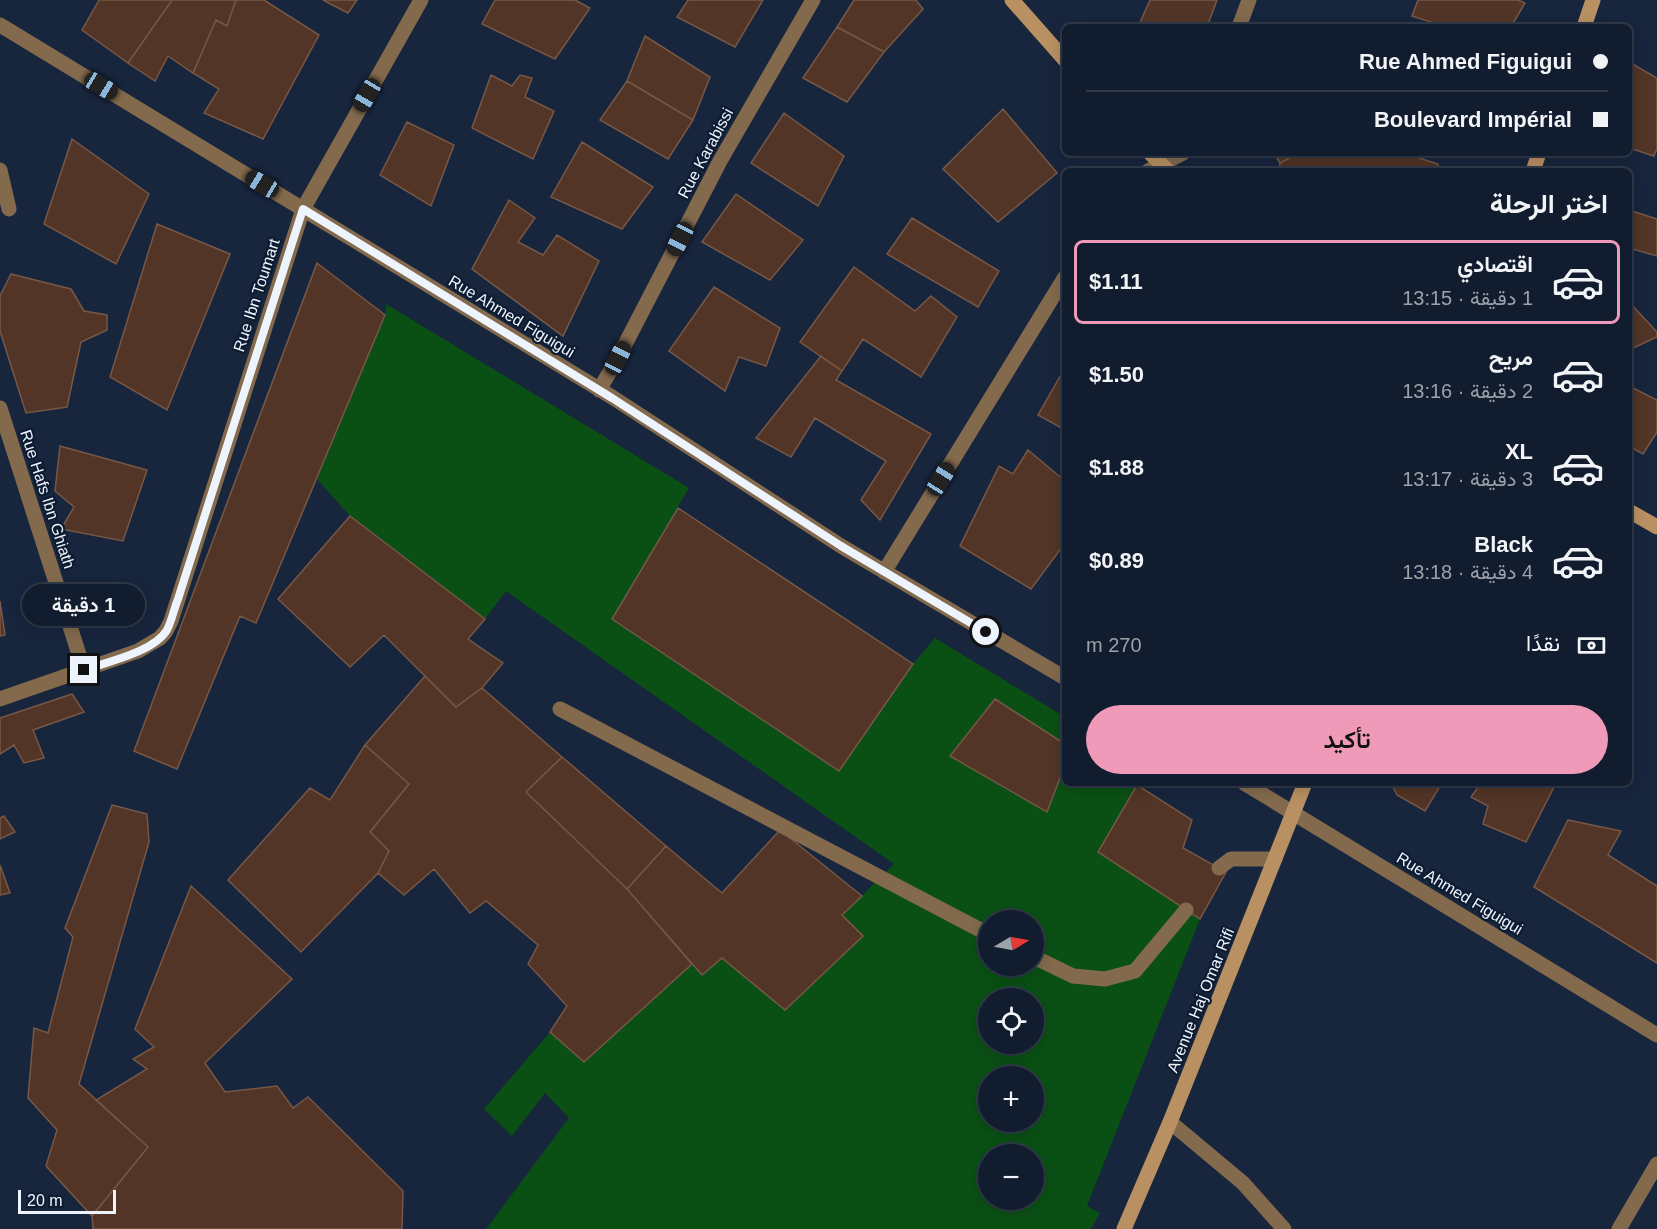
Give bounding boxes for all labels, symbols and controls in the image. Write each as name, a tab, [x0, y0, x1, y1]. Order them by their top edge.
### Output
text: Rue Ahmed Figuigui	[1359, 49, 1572, 74]
car	[81, 69, 121, 103]
car	[350, 75, 384, 115]
street label: Rue Karabissi	[675, 105, 736, 201]
text: Boulevard Impérial	[1374, 107, 1572, 132]
car	[242, 167, 282, 201]
text: اختر الرحلة	[1490, 189, 1608, 219]
car	[664, 219, 696, 259]
street label: Rue Ibn Toumart	[230, 236, 283, 354]
text: اقتصادي	[1457, 252, 1533, 277]
icon: car	[1551, 255, 1605, 309]
text: $1.11	[1089, 269, 1143, 294]
street label: Rue Ahmed Figuigui	[446, 272, 578, 361]
text: 1 دقيقة · 13:15	[1402, 287, 1533, 309]
car	[602, 338, 634, 378]
text: مريح	[1489, 345, 1533, 370]
icon: car	[1551, 348, 1605, 402]
text: $1.50	[1089, 362, 1144, 387]
text: 2 دقيقة · 13:16	[1402, 380, 1533, 402]
street label: Rue Hafs Ibn Ghiath	[17, 428, 78, 571]
text: XL	[1505, 439, 1533, 464]
icon: car	[1551, 441, 1605, 495]
text: $1.88	[1089, 455, 1144, 480]
car	[924, 459, 958, 499]
text: 3 دقيقة · 13:17	[1402, 468, 1533, 490]
text: Black	[1474, 532, 1533, 557]
icon: car	[1551, 534, 1605, 588]
text: $0.89	[1089, 548, 1144, 573]
text: 4 دقيقة · 13:18	[1402, 561, 1533, 583]
callout: 1 دقيقة	[22, 583, 146, 625]
text: 1 دقيقة	[52, 594, 115, 616]
route start	[972, 618, 999, 645]
icon: cash	[1575, 629, 1608, 662]
text: نقدًا	[1526, 631, 1560, 656]
text: 270 m	[1086, 634, 1142, 656]
route end	[70, 656, 97, 683]
button: تأكيد	[1086, 705, 1608, 774]
street label: Rue Ahmed Figuigui	[1394, 849, 1526, 938]
north arrow	[978, 910, 1044, 976]
map controls	[978, 910, 1044, 1210]
street label: Avenue Haj Omar Rifi	[1164, 925, 1237, 1075]
button: locate	[978, 988, 1044, 1054]
button: +	[978, 1066, 1044, 1132]
button: −	[978, 1144, 1044, 1210]
scale bar	[18, 1187, 116, 1214]
text: 20 m	[27, 1192, 63, 1209]

